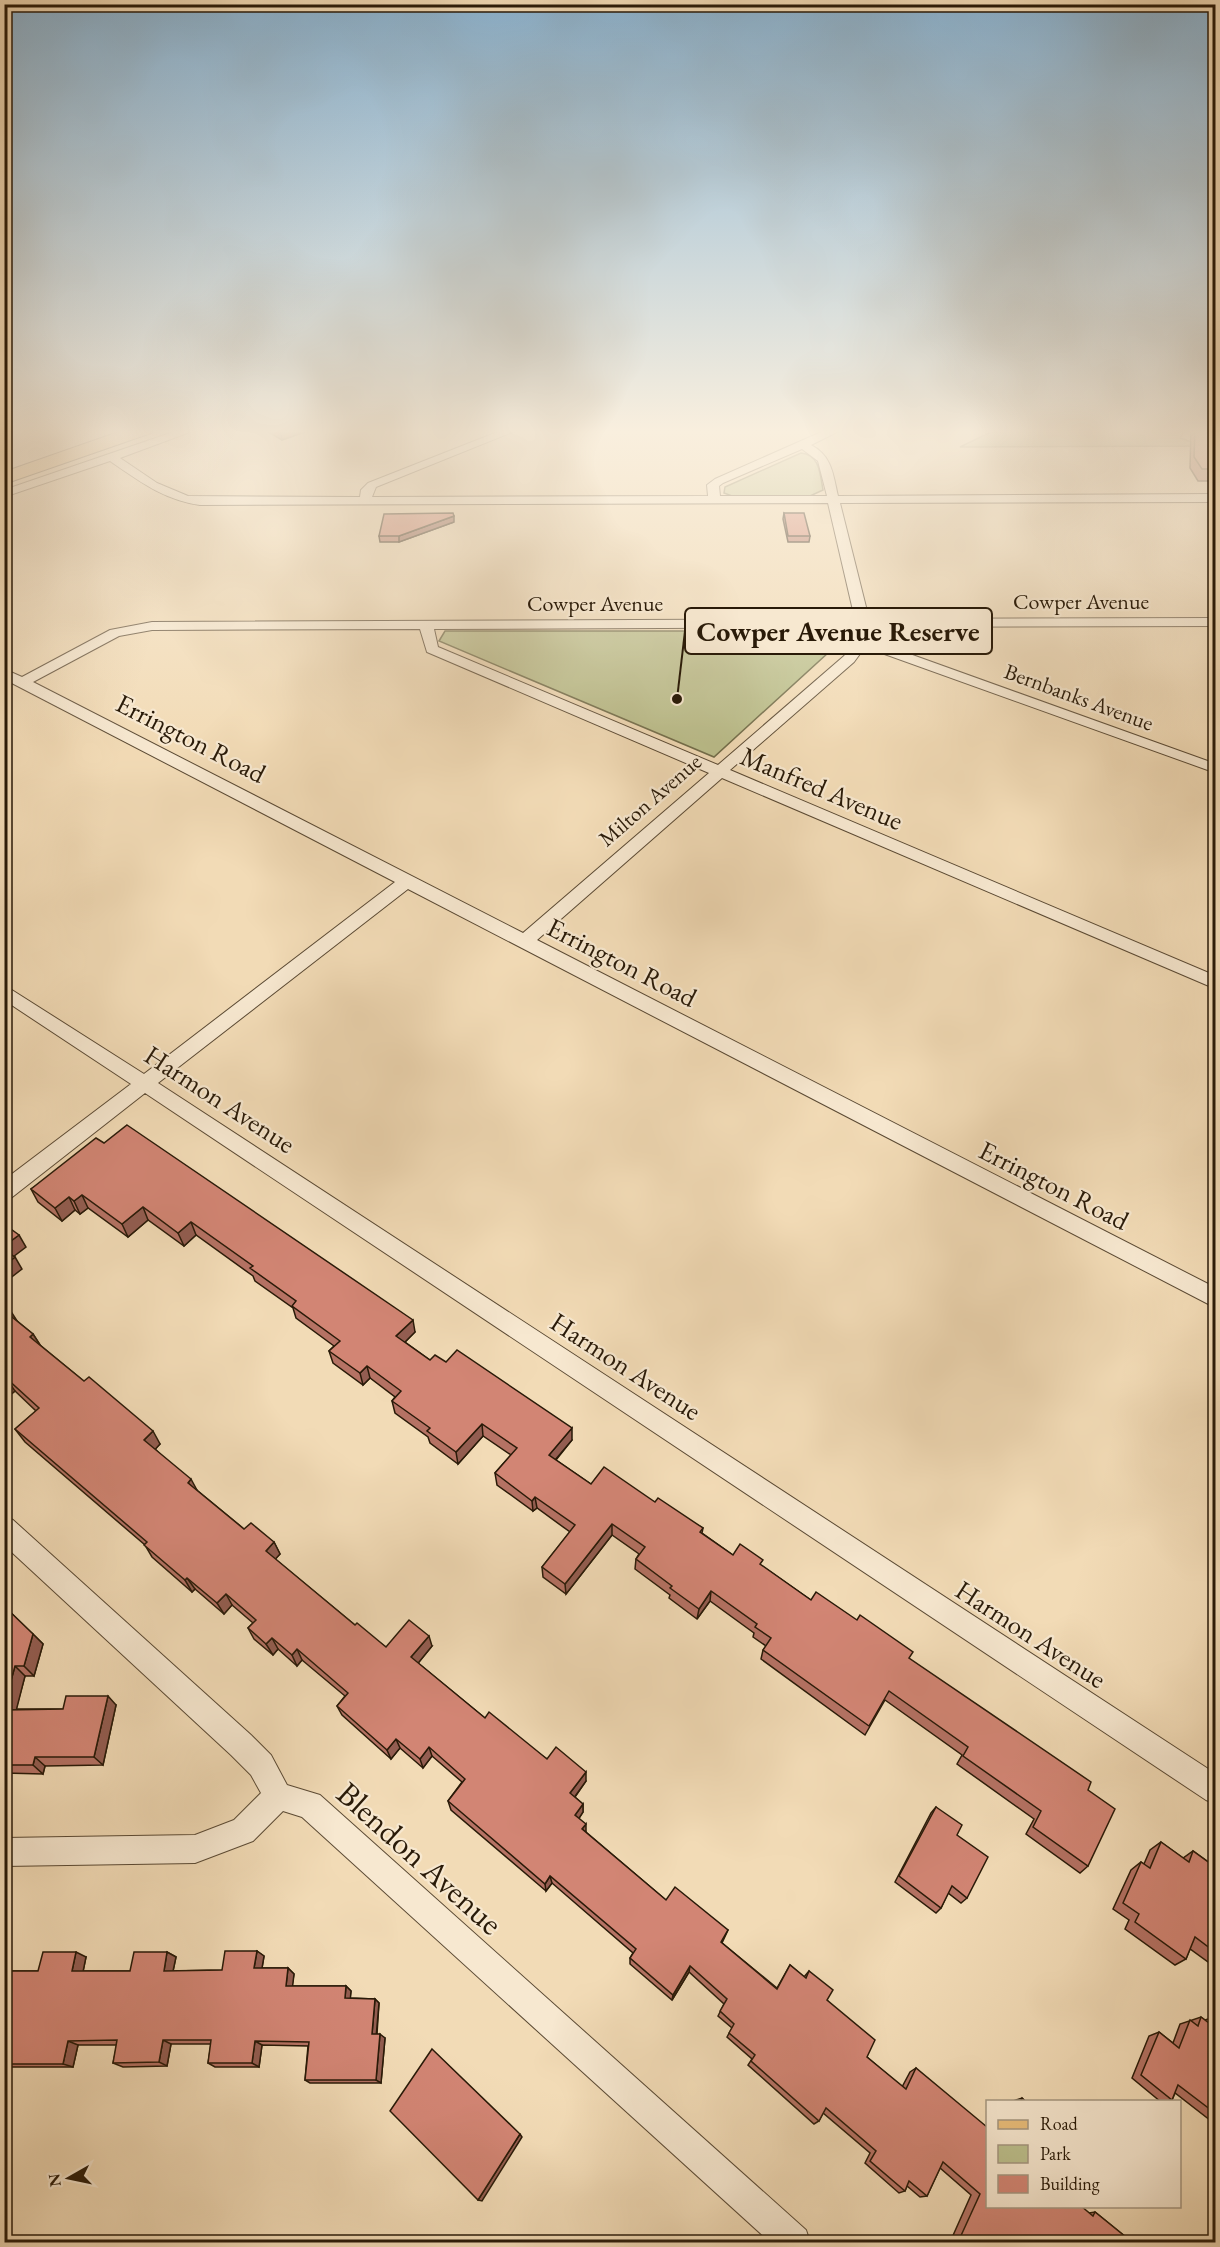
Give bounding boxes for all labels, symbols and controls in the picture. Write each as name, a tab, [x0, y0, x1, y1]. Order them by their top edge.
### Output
street label: Cowper Avenue	[1013, 587, 1149, 616]
street label: Cowper Avenue	[527, 589, 663, 618]
callout: Cowper Avenue Reserve	[685, 608, 992, 654]
text: Cowper Avenue Reserve	[696, 613, 980, 649]
street label: Bernbanks Avenue	[1000, 657, 1158, 738]
street label: Errington Road	[110, 685, 272, 791]
street label: Manfred Avenue	[735, 738, 909, 838]
street label: Milton Avenue	[592, 747, 708, 853]
street label: Errington Road	[541, 909, 703, 1015]
street label: Harmon Avenue	[138, 1037, 302, 1161]
street label: Errington Road	[973, 1132, 1135, 1238]
street label: Harmon Avenue	[544, 1304, 708, 1428]
street label: Harmon Avenue	[949, 1572, 1113, 1696]
street label: Blendon Avenue	[328, 1772, 512, 1944]
legend	[986, 2100, 1181, 2208]
text: Road	[1040, 2112, 1079, 2135]
text: Park	[1040, 2142, 1071, 2165]
north arrow	[39, 2148, 99, 2208]
text: N	[43, 2172, 66, 2188]
text: Building	[1040, 2172, 1100, 2195]

